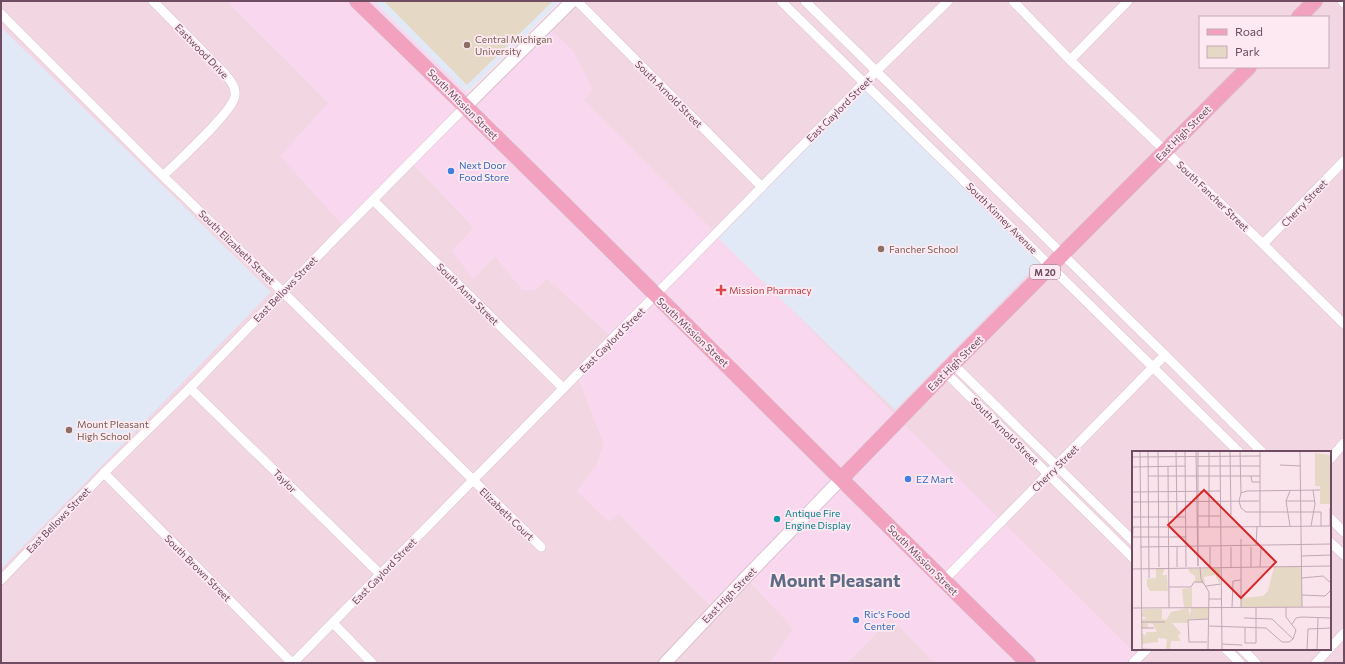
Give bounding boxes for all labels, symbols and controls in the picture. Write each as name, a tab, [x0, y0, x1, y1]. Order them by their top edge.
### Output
legend	[1199, 16, 1329, 68]
street label: Eastwood Drive	[173, 21, 231, 81]
text: Road	[1235, 24, 1263, 38]
place label: Central Michigan University	[475, 33, 552, 57]
marker: Central Michigan University	[462, 40, 472, 50]
text: Park	[1235, 44, 1261, 58]
street label: South Arnold Street	[633, 58, 705, 130]
street label: South Mission Street	[425, 66, 501, 142]
street label: East Gaylord Street	[804, 74, 874, 144]
street label: East High Street	[1153, 103, 1213, 163]
street label: South Fancher Street	[1174, 158, 1252, 234]
place label: Next Door Food Store	[459, 159, 509, 183]
marker: Next Door Food Store	[446, 166, 456, 176]
street label: Cherry Street	[1278, 177, 1330, 229]
street label: South Kinney Avenue	[964, 180, 1040, 256]
street label: South Elizabeth Street	[196, 207, 278, 287]
place label: Fancher School	[889, 243, 958, 255]
marker: Fancher School	[876, 244, 886, 254]
street label: East Bellows Street	[250, 254, 320, 324]
street label: South Anna Street	[434, 260, 502, 328]
road number: M 20	[1030, 265, 1060, 279]
place label: Mission Pharmacy	[729, 284, 812, 296]
marker: Mission Pharmacy	[716, 285, 726, 295]
street label: South Mission Street	[655, 295, 731, 369]
street label: East Gaylord Street	[577, 305, 647, 375]
street label: East High Street	[925, 333, 985, 393]
street label: South Arnold Street	[969, 395, 1041, 467]
place label: Mount Pleasant High School	[77, 418, 149, 442]
marker: Mount Pleasant High School	[64, 425, 74, 435]
street label: Cherry Street	[1029, 442, 1081, 494]
inset map	[1132, 451, 1331, 650]
street label: Taylor	[271, 467, 299, 495]
place label: EZ Mart	[916, 473, 953, 485]
marker: EZ Mart	[903, 474, 913, 484]
street label: East Bellows Street	[23, 485, 93, 555]
street label: Elizabeth Court	[477, 485, 537, 543]
place label: Antique Fire Engine Display	[785, 507, 851, 531]
marker: Antique Fire Engine Display	[772, 514, 782, 524]
street label: South Mission Street	[885, 522, 961, 598]
street label: South Brown Street	[162, 532, 234, 604]
street label: East Gaylord Street	[349, 535, 419, 607]
street label: East High Street	[699, 565, 759, 625]
district label: Mount Pleasant	[769, 569, 901, 591]
place label: Ric's Food Center	[864, 608, 910, 632]
marker: Ric's Food Center	[851, 615, 861, 625]

